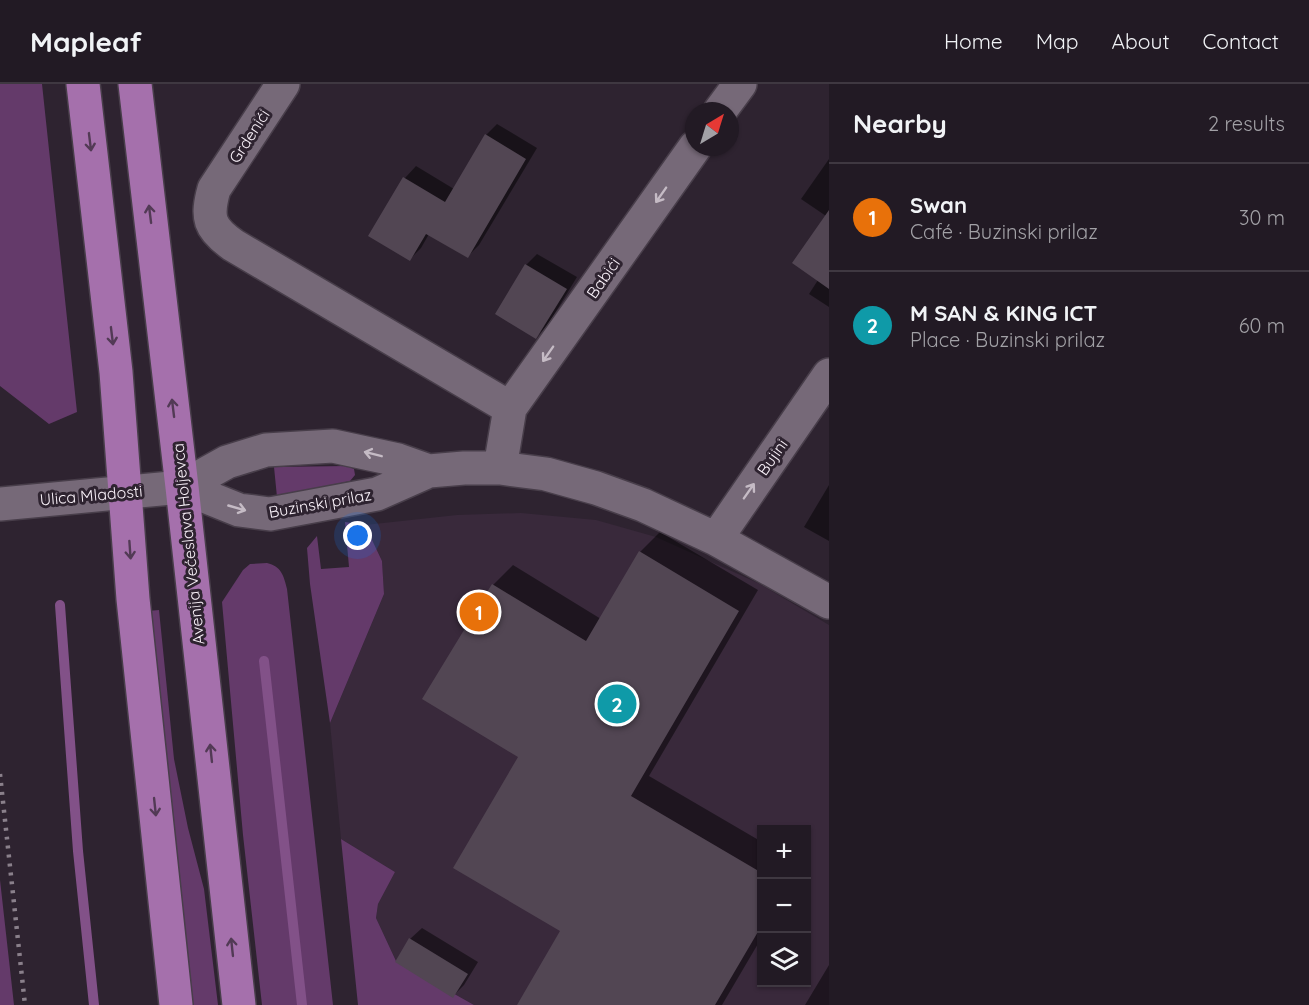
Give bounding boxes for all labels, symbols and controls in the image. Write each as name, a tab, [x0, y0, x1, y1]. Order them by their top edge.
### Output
text: Mapleaf	[30, 24, 142, 59]
text: Home	[944, 28, 1003, 54]
text: Map	[1036, 28, 1079, 54]
text: About	[1112, 28, 1170, 54]
text: Contact	[1203, 28, 1279, 54]
north arrow	[685, 102, 739, 156]
street label: Grdenići	[224, 105, 274, 167]
text: Nearby	[853, 107, 947, 140]
text: 2 results	[1208, 111, 1285, 136]
one-way arrow	[85, 132, 96, 152]
one-way arrow	[655, 186, 667, 202]
text: Swan	[910, 191, 967, 219]
one-way arrow	[145, 205, 156, 225]
text: 1	[869, 205, 876, 230]
text: 30 m	[1239, 205, 1285, 230]
text: Café · Buzinski prilaz	[910, 219, 1098, 244]
street label: Babići	[582, 254, 624, 302]
text: M SAN & KING ICT	[910, 299, 1097, 327]
text: 2	[867, 313, 878, 338]
text: 60 m	[1239, 313, 1285, 338]
one-way arrow	[107, 325, 118, 345]
text: Place · Buzinski prilaz	[910, 327, 1105, 352]
one-way arrow	[542, 345, 555, 361]
one-way arrow	[167, 399, 178, 418]
street label: Bujini	[752, 435, 792, 479]
street label: Avenija Većeslava Holjevca	[167, 442, 209, 646]
one-way arrow	[364, 447, 383, 459]
street label: Ulica Mladosti	[39, 481, 143, 509]
one-way arrow	[743, 483, 755, 499]
street label: Buzinski prilaz	[267, 484, 373, 522]
one-way arrow	[227, 503, 246, 514]
your location	[343, 521, 372, 550]
one-way arrow	[124, 539, 135, 559]
pin: 1	[460, 590, 498, 634]
pin: 2	[598, 682, 636, 726]
one-way arrow	[205, 744, 216, 763]
one-way arrow	[150, 796, 161, 816]
map controls	[757, 825, 811, 987]
button: +	[757, 825, 811, 879]
button: −	[757, 879, 811, 933]
button: layers	[757, 933, 811, 987]
one-way arrow	[227, 937, 238, 957]

